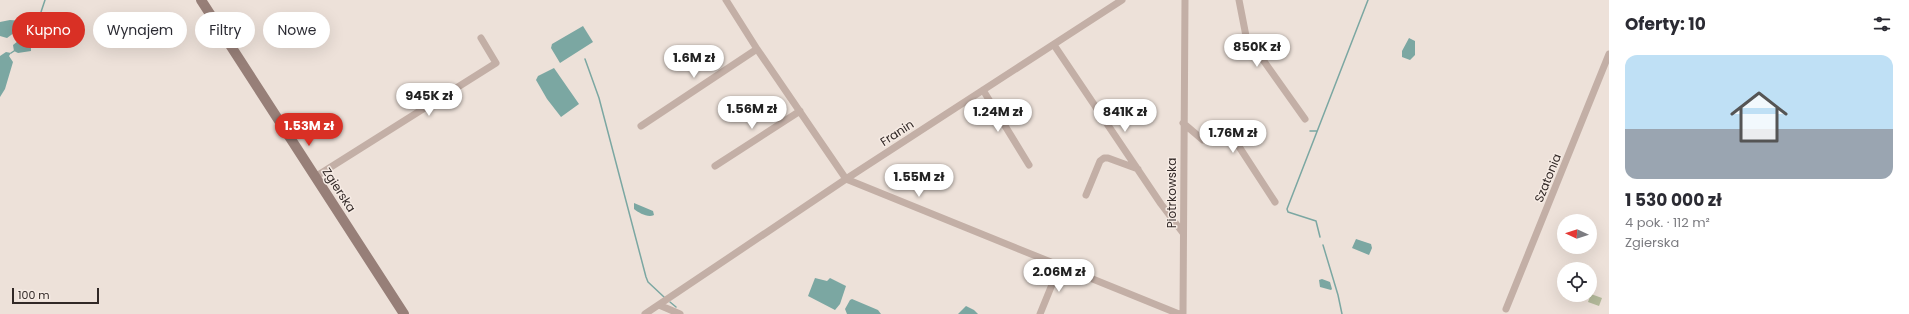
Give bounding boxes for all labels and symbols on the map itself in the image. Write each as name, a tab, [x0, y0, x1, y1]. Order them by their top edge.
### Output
pin: 850K zł	[1220, 34, 1294, 68]
pin: 1.6M zł	[657, 45, 731, 79]
pin: 945K zł	[392, 83, 466, 117]
pin: 1.56M zł	[711, 96, 793, 130]
pin: 1.24M zł	[957, 99, 1039, 133]
pin: 841K zł	[1088, 99, 1162, 133]
pin: 1.53M zł	[268, 113, 350, 147]
street label: Franin	[877, 115, 917, 150]
pin: 1.76M zł	[1192, 120, 1274, 154]
street label: Szatonia	[1530, 151, 1565, 205]
street label: Piotrkowska	[1163, 158, 1180, 228]
street label: Zgierska	[319, 164, 360, 215]
pin: 1.55M zł	[878, 164, 960, 198]
north arrow	[1557, 214, 1597, 254]
pin: 2.06M zł	[1018, 259, 1100, 293]
scale bar	[12, 286, 99, 305]

